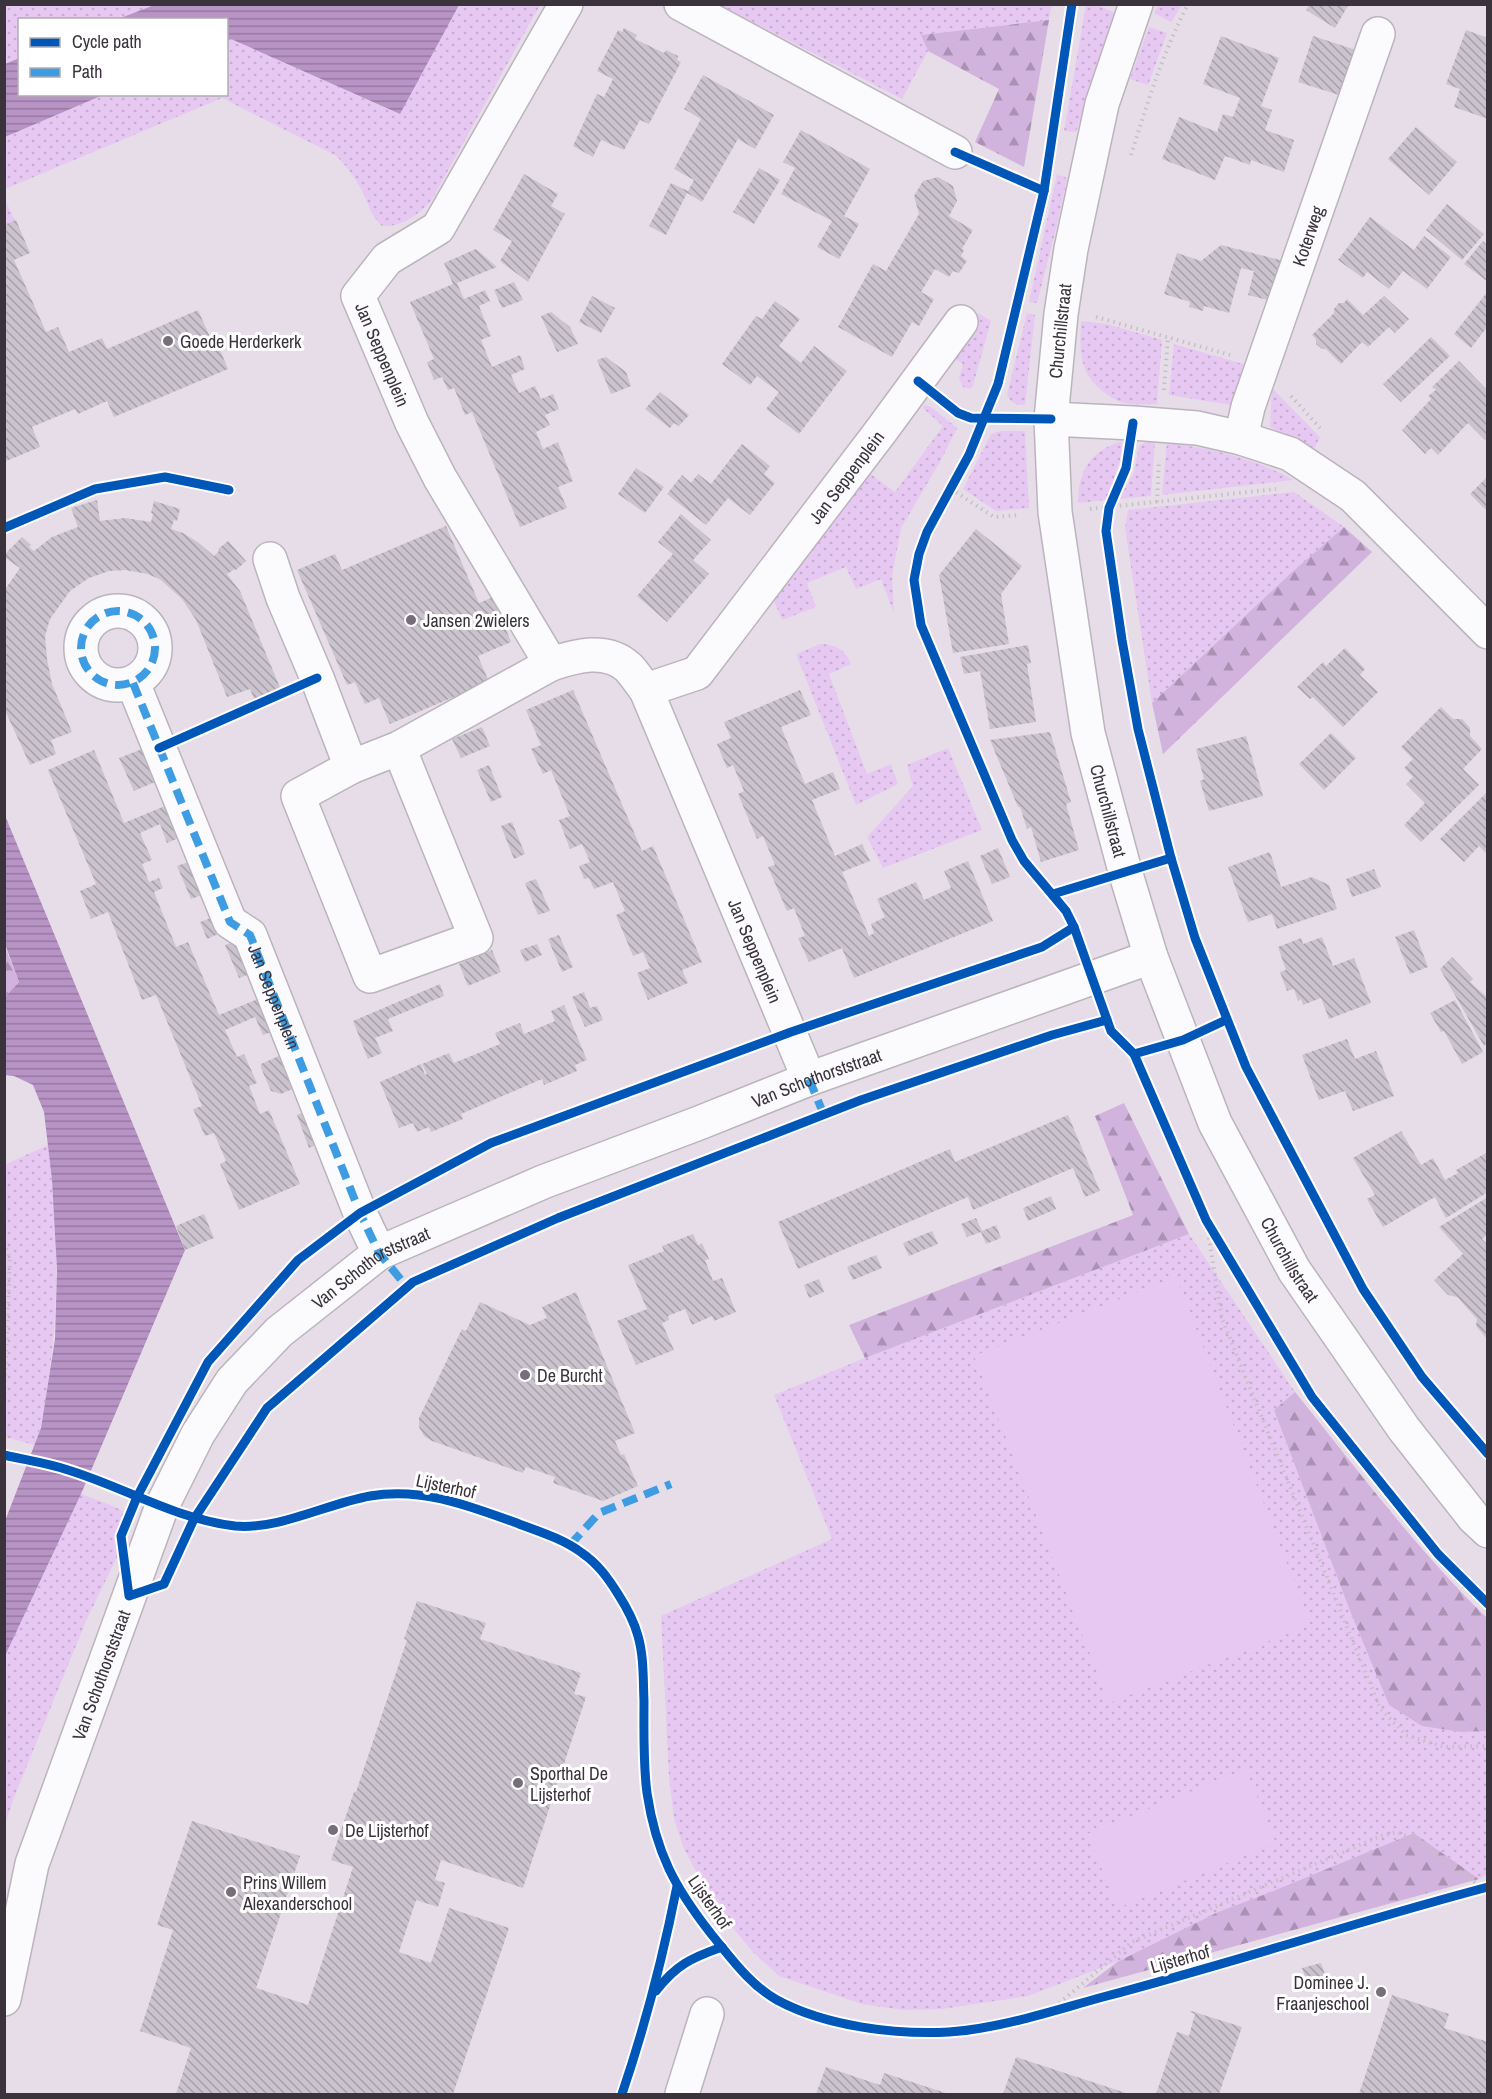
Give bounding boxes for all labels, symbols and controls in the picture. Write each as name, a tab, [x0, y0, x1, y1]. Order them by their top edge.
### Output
legend	[18, 18, 228, 96]
text: Cycle path	[72, 29, 142, 54]
text: Path	[72, 59, 102, 84]
street label: Koterweg	[1286, 202, 1330, 269]
street label: Churchillstraat	[1043, 282, 1077, 380]
street label: Jan Seppenplein	[350, 298, 416, 410]
place label: Goede Herderkerk	[180, 329, 302, 354]
marker: Goede Herderkerk	[161, 334, 175, 348]
street label: Jan Seppenplein	[803, 425, 890, 529]
place label: Jansen 2wielers	[423, 608, 530, 633]
marker: Jansen 2wielers	[404, 613, 418, 627]
street label: Churchillstraat	[1084, 761, 1133, 860]
street label: Jan Seppenplein	[722, 895, 788, 1007]
street label: Jan Seppenplein	[242, 940, 306, 1053]
street label: Van Schothorststraat	[748, 1042, 885, 1113]
street label: Churchillstraat	[1255, 1212, 1325, 1307]
street label: Van Schothorststraat	[306, 1220, 433, 1314]
place label: De Burcht	[537, 1363, 603, 1388]
marker: De Burcht	[518, 1368, 532, 1382]
street label: Lijsterhof	[414, 1467, 479, 1505]
street label: Van Schothorststraat	[66, 1606, 136, 1744]
place label: Sporthal De Lijsterhof	[530, 1761, 608, 1807]
marker: Sporthal De Lijsterhof	[511, 1776, 525, 1790]
place label: De Lijsterhof	[345, 1818, 430, 1843]
marker: De Lijsterhof	[326, 1823, 340, 1837]
place label: Prins Willem Alexanderschool	[242, 1870, 352, 1916]
street label: Lijsterhof	[682, 1870, 738, 1935]
marker: Prins Willem Alexanderschool	[224, 1885, 238, 1899]
street label: Lijsterhof	[1147, 1938, 1213, 1979]
place label: Dominee J. Fraanjeschool	[1276, 1970, 1369, 2016]
marker: Dominee J. Fraanjeschool	[1374, 1985, 1388, 1999]

